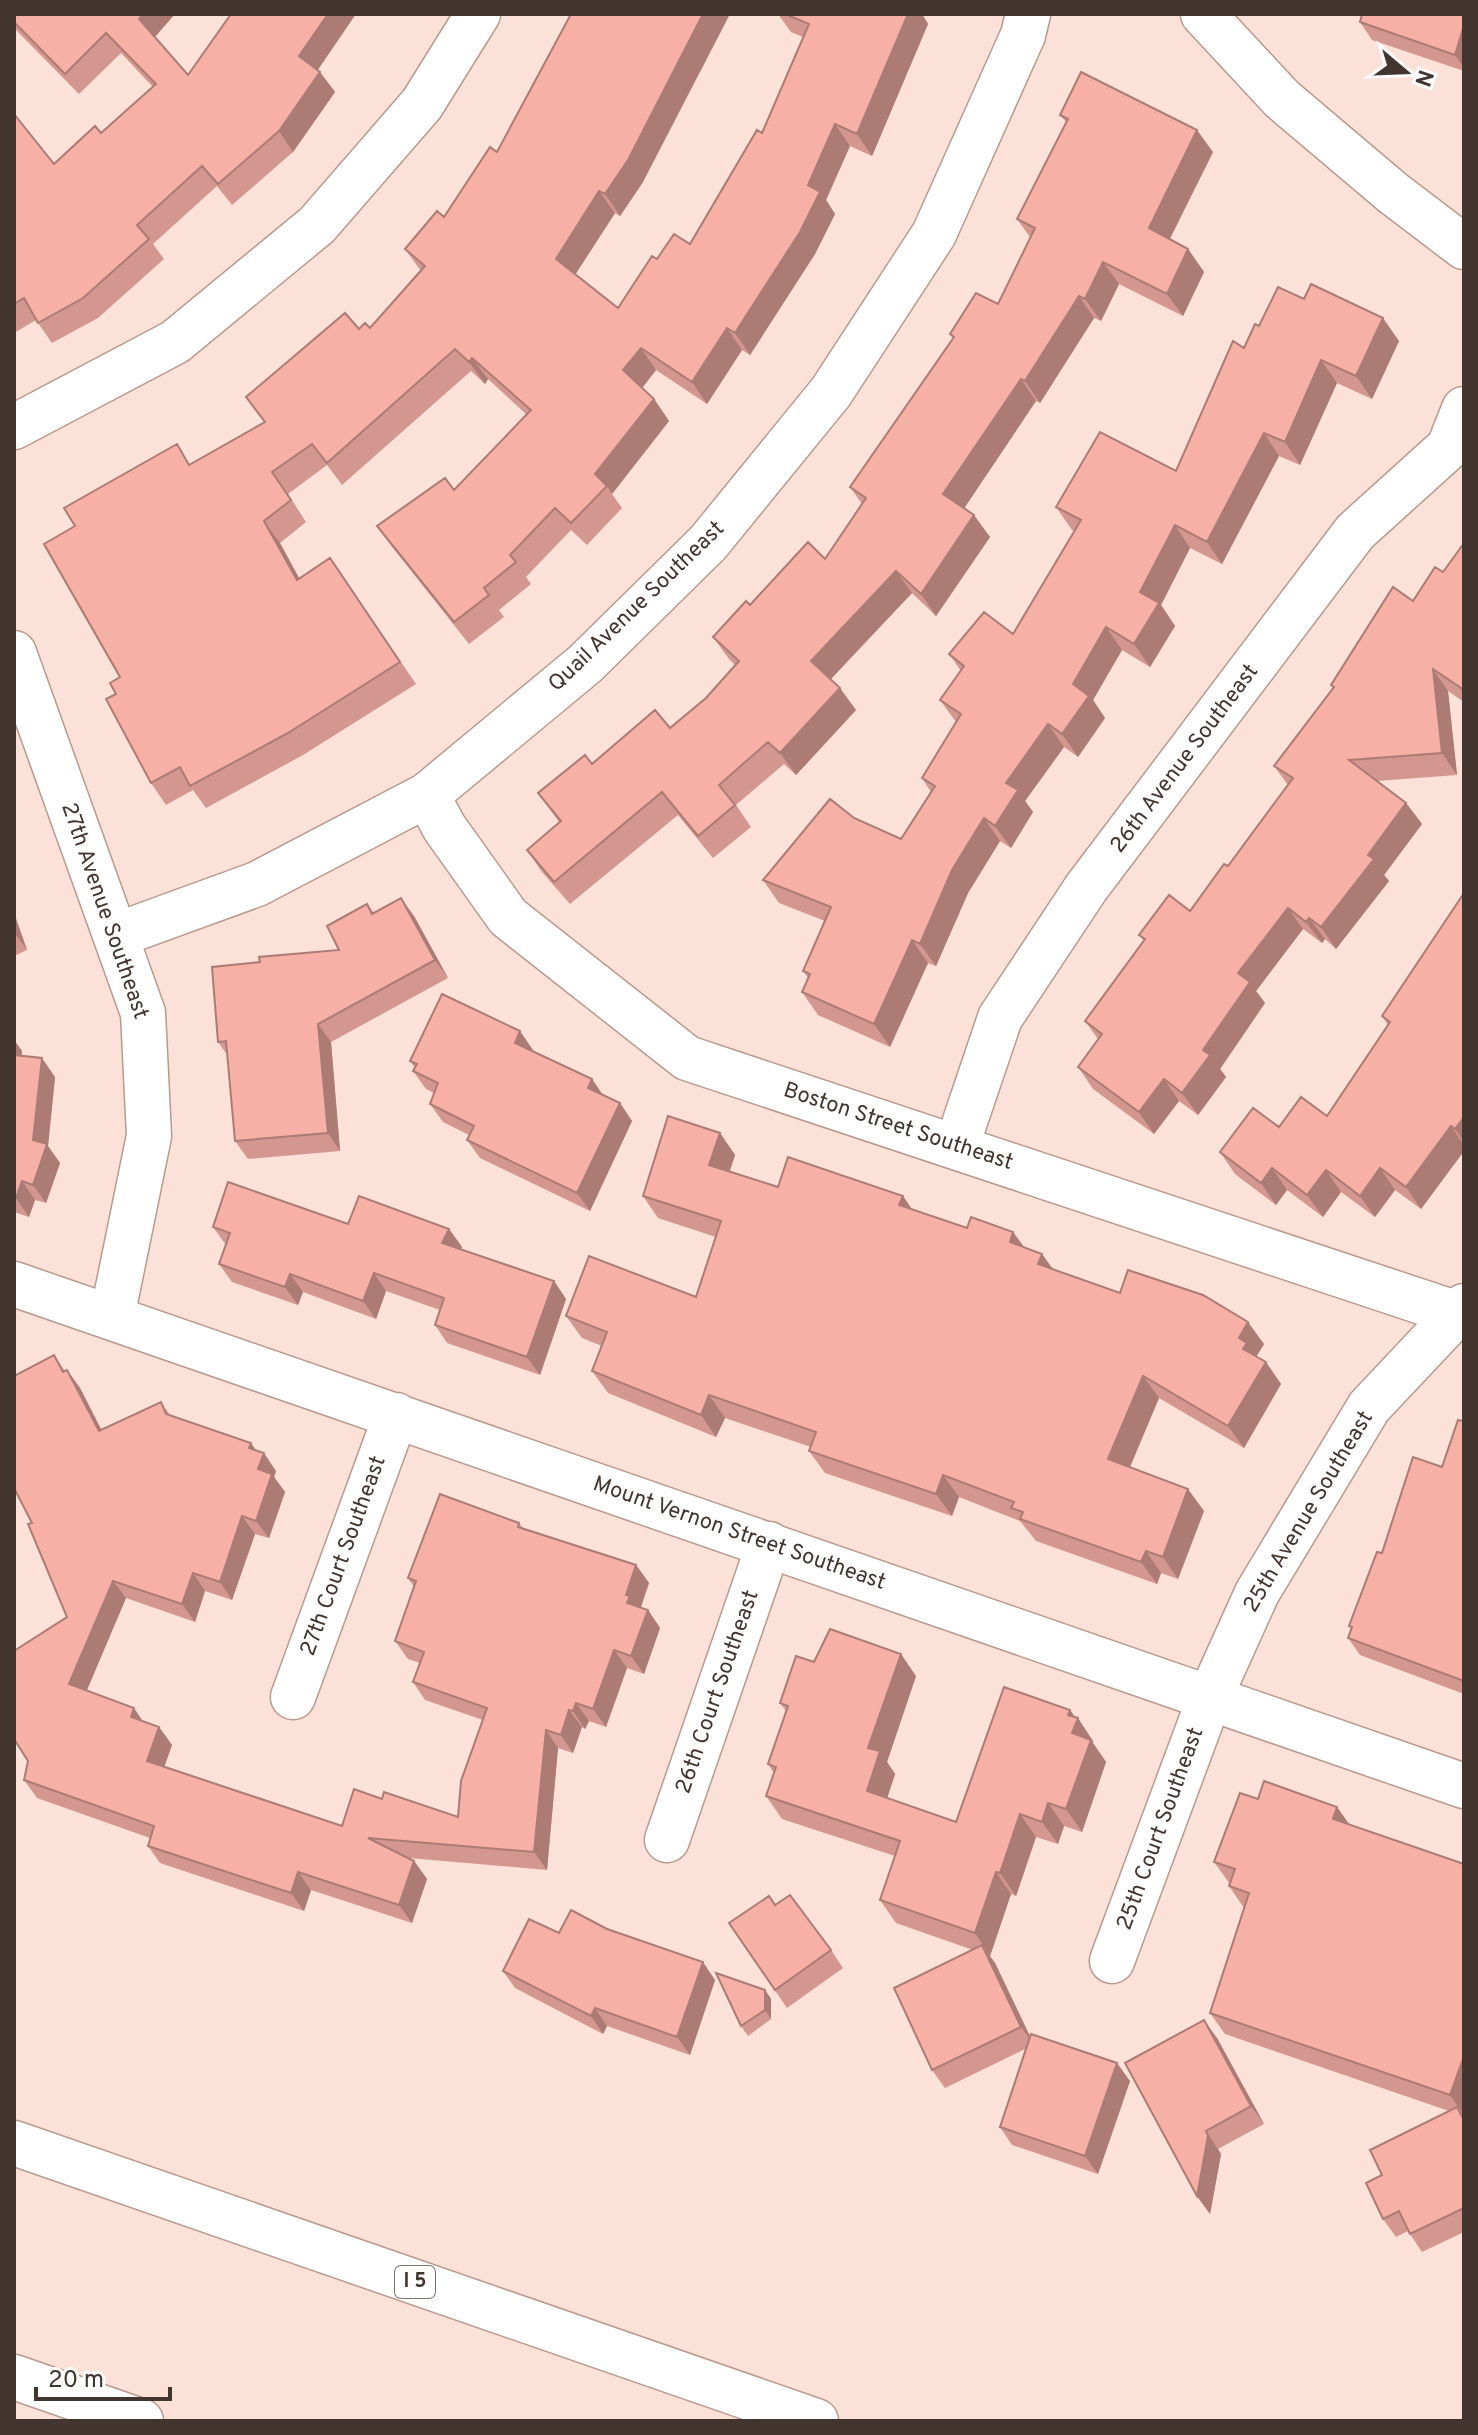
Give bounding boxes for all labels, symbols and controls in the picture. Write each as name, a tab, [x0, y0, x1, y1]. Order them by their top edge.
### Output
north arrow	[1366, 32, 1446, 112]
text: N	[1407, 66, 1438, 90]
street label: Quail Avenue Southeast	[543, 516, 731, 698]
street label: 26th Avenue Southeast	[1105, 659, 1265, 859]
street label: 27th Avenue Southeast	[54, 799, 154, 1023]
street label: Boston Street Southeast	[780, 1077, 1016, 1177]
street label: 25th Avenue Southeast	[1238, 1406, 1380, 1618]
street label: 27th Court Southeast	[295, 1452, 393, 1660]
street label: Mount Vernon Street Southeast	[589, 1471, 889, 1597]
street label: 26th Court Southeast	[671, 1587, 765, 1797]
street label: 25th Court Southeast	[1112, 1724, 1210, 1934]
road number: I 5	[395, 2266, 435, 2298]
scale bar	[36, 2351, 170, 2401]
text: 20 m	[48, 2366, 104, 2396]

